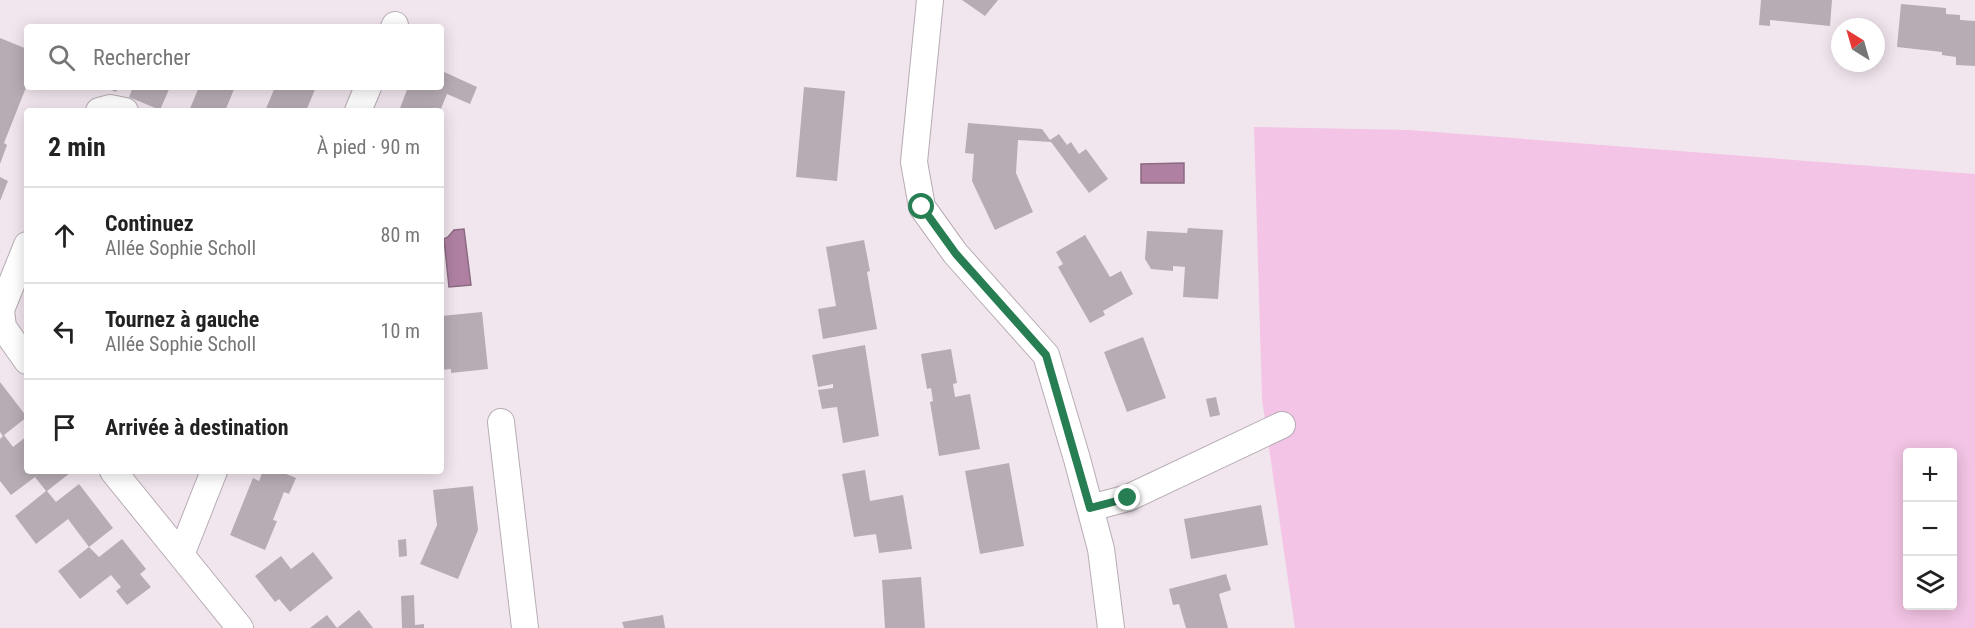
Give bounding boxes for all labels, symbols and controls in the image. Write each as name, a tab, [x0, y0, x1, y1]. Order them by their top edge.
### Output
north arrow	[1831, 18, 1885, 72]
search box	[24, 24, 444, 90]
icon: search	[45, 41, 78, 74]
text: Rechercher	[93, 45, 190, 70]
text: 2 min	[48, 132, 106, 162]
text: À pied · 90 m	[317, 135, 420, 159]
route start	[908, 193, 934, 219]
text: Continuez	[105, 211, 194, 236]
icon: ahead	[48, 219, 81, 252]
text: 80 m	[381, 223, 420, 247]
text: Allée Sophie Scholl	[105, 236, 256, 260]
text: Tournez à gauche	[105, 307, 259, 332]
icon: left	[48, 315, 81, 348]
text: 10 m	[381, 319, 420, 343]
text: Allée Sophie Scholl	[105, 332, 256, 356]
icon: arrive	[48, 411, 81, 444]
text: Arrivée à destination	[105, 415, 289, 440]
map controls	[1903, 448, 1957, 610]
button: +	[1903, 448, 1957, 502]
route end	[1114, 484, 1140, 510]
button: −	[1903, 502, 1957, 556]
button: layers	[1903, 556, 1957, 610]

